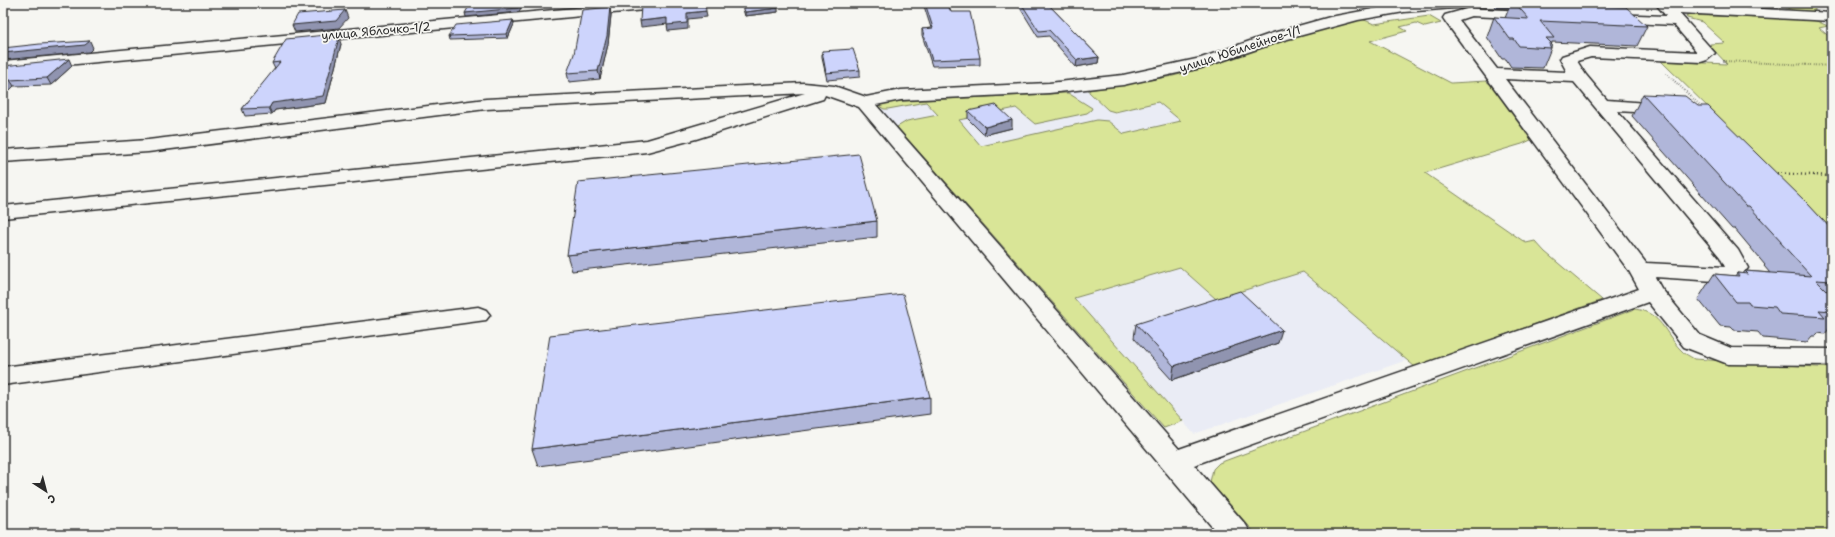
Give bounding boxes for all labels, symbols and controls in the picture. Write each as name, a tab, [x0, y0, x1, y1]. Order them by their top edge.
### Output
street label: улица Яблочко-1/2	[321, 18, 431, 44]
street label: улица Юбилейное-1/1	[1177, 22, 1303, 76]
north arrow	[26, 471, 66, 511]
text: С	[44, 491, 59, 507]

